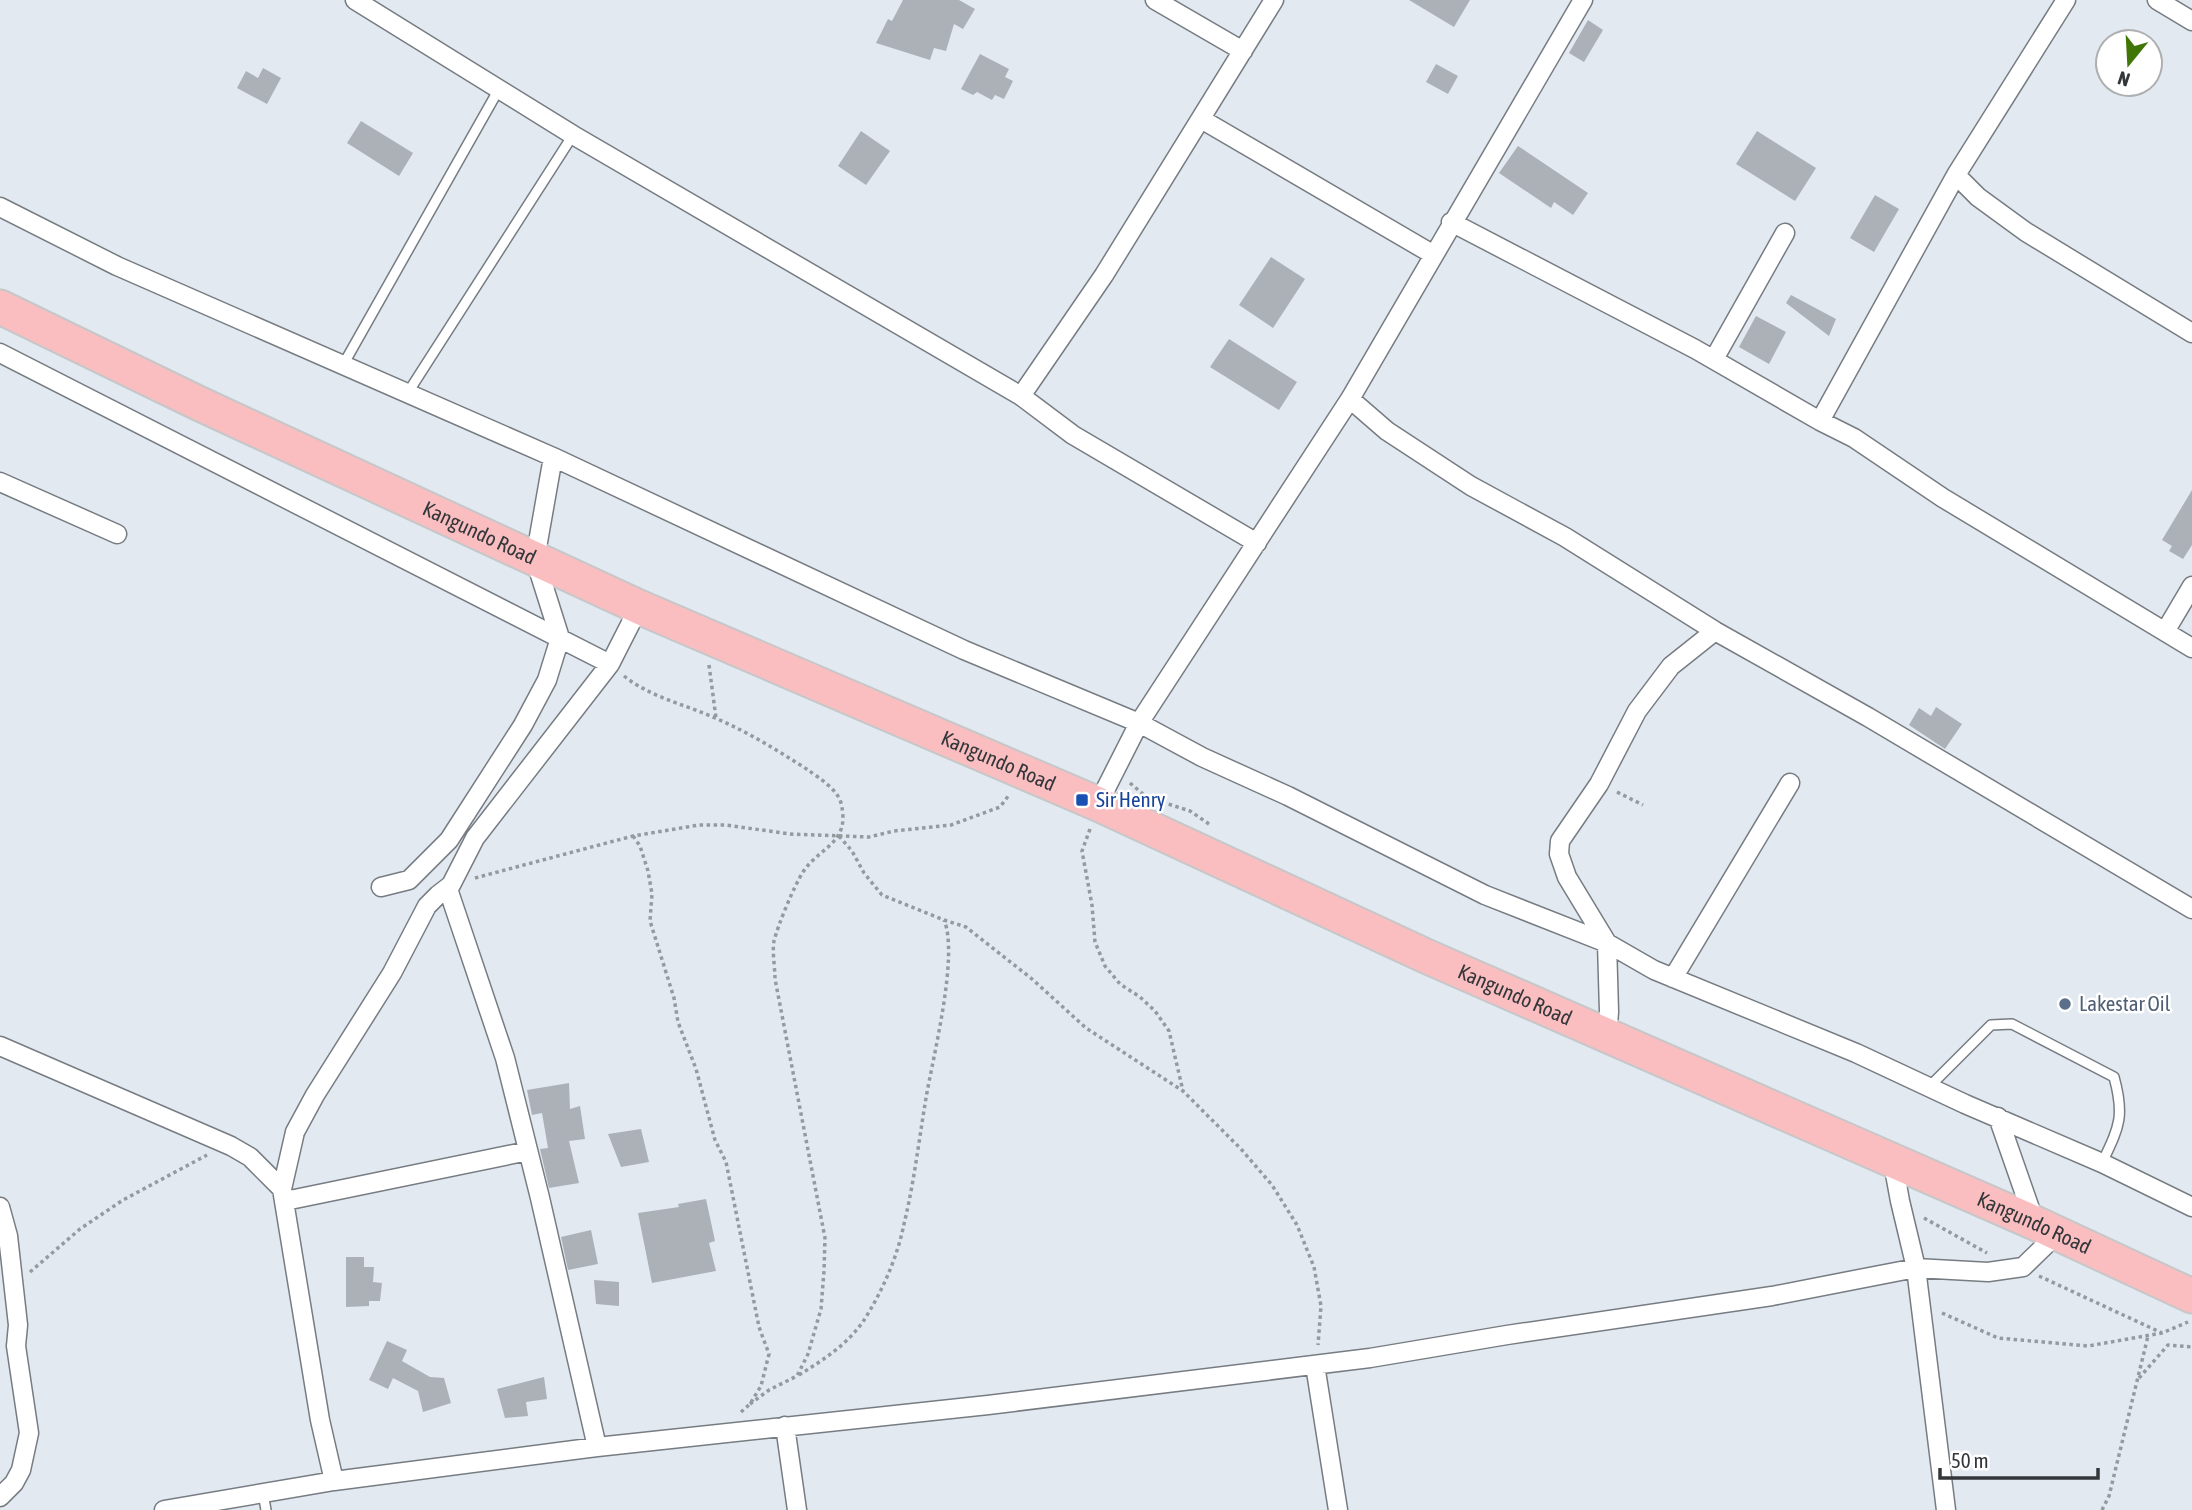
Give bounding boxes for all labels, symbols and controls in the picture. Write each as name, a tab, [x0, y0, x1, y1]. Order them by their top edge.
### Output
north arrow	[2094, 28, 2164, 98]
text: N	[2115, 67, 2132, 91]
street label: Kangundo Road	[419, 496, 540, 569]
street label: Kangundo Road	[938, 725, 1060, 795]
place label: Sir Henry	[1096, 787, 1166, 811]
marker: Sir Henry	[1074, 792, 1090, 808]
street label: Kangundo Road	[1455, 959, 1576, 1030]
place label: Lakestar Oil	[2079, 991, 2171, 1015]
marker: Lakestar Oil	[2057, 996, 2073, 1012]
street label: Kangundo Road	[1974, 1186, 2095, 1258]
scale bar	[1940, 1436, 2098, 1480]
text: 50 m	[1951, 1448, 1989, 1472]

